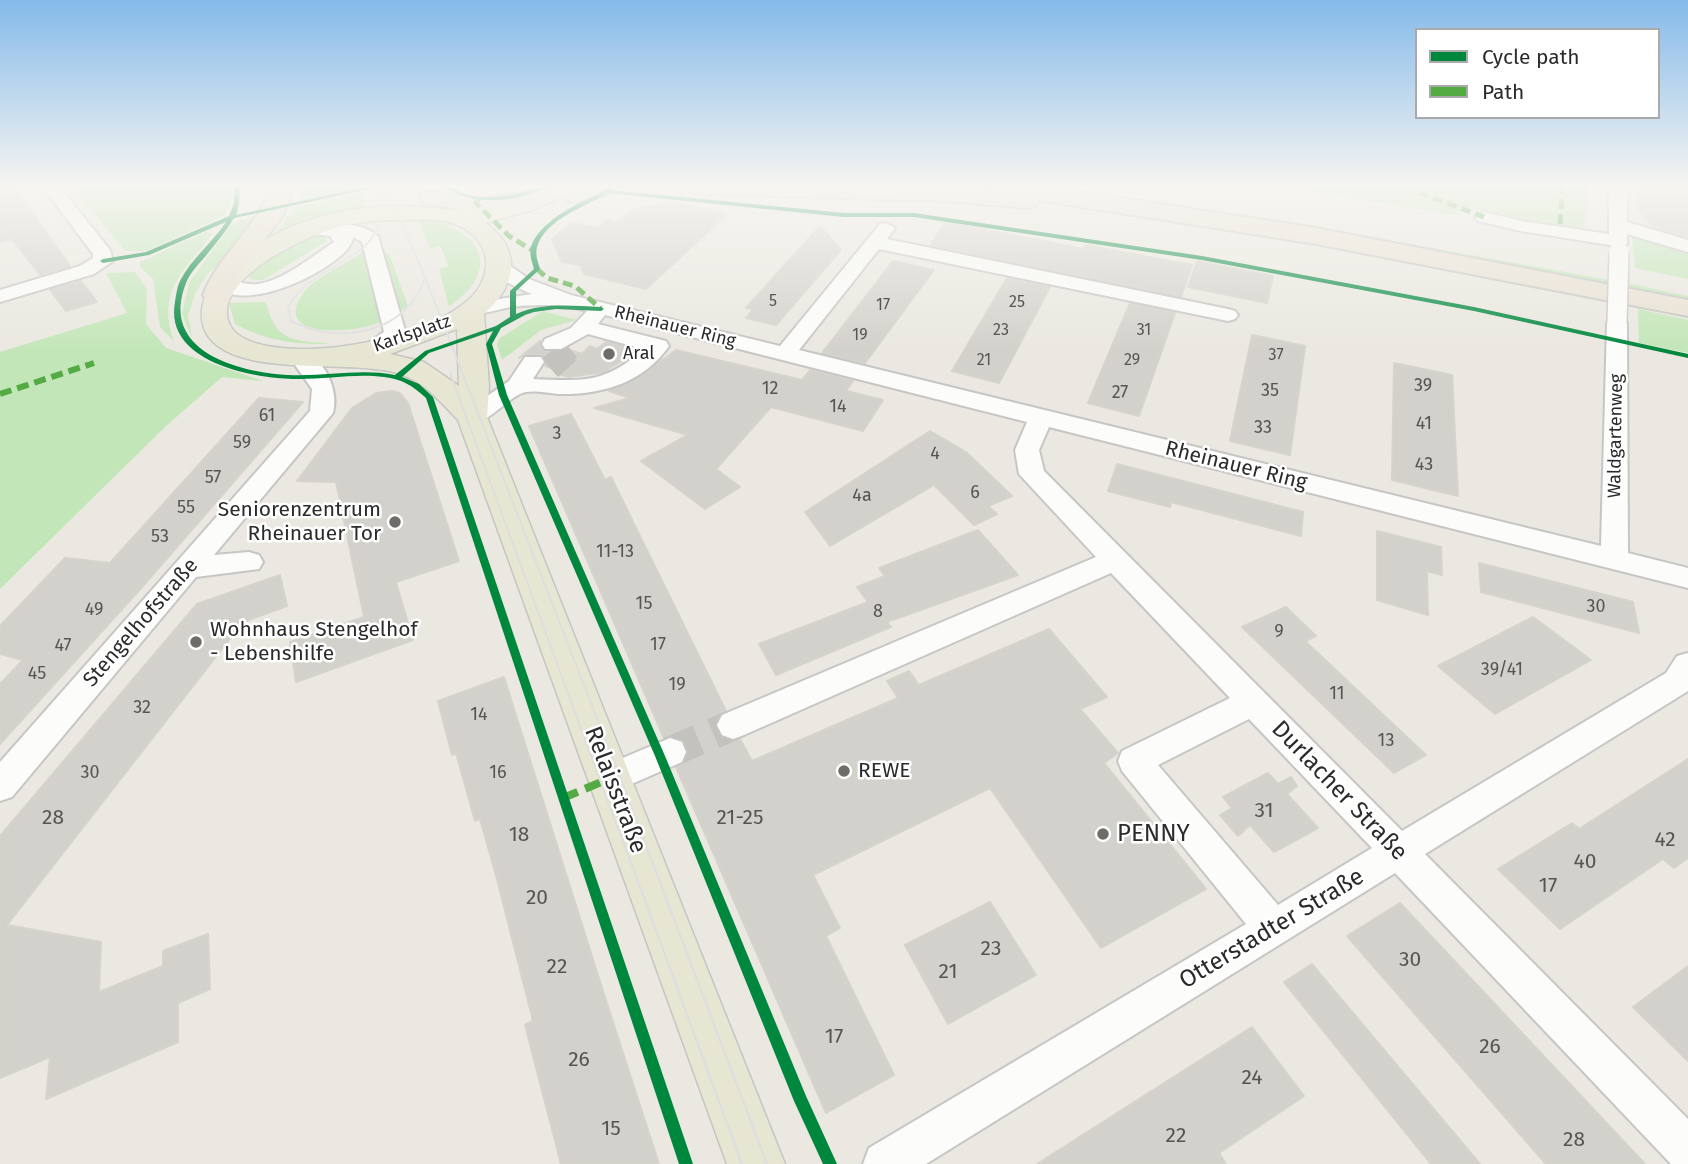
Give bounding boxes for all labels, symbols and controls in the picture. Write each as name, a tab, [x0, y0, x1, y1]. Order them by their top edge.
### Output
legend	[1415, 28, 1660, 119]
text: Cycle path	[1482, 44, 1580, 70]
text: Path	[1482, 79, 1524, 105]
house number: 5	[769, 292, 777, 312]
house number: 25	[1009, 293, 1025, 313]
house number: 17	[876, 296, 890, 316]
street label: Rheinauer Ring	[612, 301, 738, 353]
street label: Karlsplatz	[370, 311, 454, 357]
house number: 23	[993, 321, 1009, 341]
house number: 31	[1137, 321, 1151, 341]
house number: 19	[852, 326, 868, 346]
place label: Aral	[623, 343, 655, 365]
marker: Aral	[601, 346, 617, 362]
house number: 37	[1268, 346, 1284, 366]
house number: 21	[977, 351, 991, 371]
house number: 29	[1124, 351, 1140, 371]
street label: Waldgartenweg	[1604, 374, 1628, 498]
house number: 39	[1414, 375, 1432, 397]
house number: 12	[762, 378, 778, 400]
house number: 35	[1261, 380, 1279, 402]
house number: 27	[1112, 382, 1128, 404]
house number: 14	[829, 396, 847, 418]
house number: 61	[259, 405, 275, 427]
house number: 41	[1416, 413, 1432, 435]
house number: 33	[1254, 417, 1272, 439]
house number: 3	[553, 423, 561, 445]
house number: 59	[233, 432, 251, 454]
street label: Rheinauer Ring	[1162, 436, 1310, 496]
house number: 4	[930, 443, 940, 465]
house number: 43	[1415, 454, 1433, 476]
house number: 57	[205, 467, 221, 489]
house number: 6	[970, 482, 980, 504]
house number: 4a	[852, 485, 872, 507]
house number: 55	[177, 497, 195, 519]
place label: Seniorenzentrum Rheinauer Tor	[218, 497, 381, 547]
marker: Seniorenzentrum Rheinauer Tor	[387, 514, 403, 530]
house number: 53	[151, 526, 169, 548]
house number: 11-13	[596, 541, 634, 563]
street label: Stengelhofstraße	[78, 554, 204, 692]
house number: 15	[636, 593, 652, 615]
house number: 30	[1586, 596, 1606, 618]
house number: 49	[85, 599, 103, 621]
house number: 8	[873, 601, 883, 623]
place label: Wohnhaus Stengelhof - Lebenshilfe	[210, 617, 418, 667]
house number: 9	[1274, 621, 1284, 643]
marker: Wohnhaus Stengelhof - Lebenshilfe	[188, 634, 204, 650]
house number: 17	[650, 634, 666, 656]
house number: 47	[54, 635, 72, 657]
house number: 39/41	[1481, 659, 1523, 681]
house number: 45	[28, 663, 46, 685]
house number: 19	[668, 674, 686, 696]
house number: 11	[1329, 683, 1345, 705]
house number: 32	[133, 697, 151, 719]
house number: 14	[470, 704, 488, 726]
street label: Durlacher Straße	[1265, 715, 1413, 867]
street label: Relaisstraße	[578, 722, 652, 858]
house number: 13	[1378, 730, 1394, 752]
place label: REWE	[858, 758, 911, 784]
house number: 30	[80, 762, 100, 784]
house number: 16	[489, 762, 507, 784]
marker: REWE	[836, 763, 852, 779]
house number: 31	[1254, 798, 1274, 824]
house number: 28	[42, 805, 64, 831]
house number: 21-25	[716, 805, 764, 831]
place label: PENNY	[1117, 820, 1190, 848]
house number: 18	[509, 822, 529, 848]
marker: PENNY	[1095, 826, 1111, 842]
house number: 42	[1654, 827, 1676, 853]
house number: 40	[1574, 849, 1596, 875]
street label: Otterstadter Straße	[1174, 863, 1370, 995]
house number: 17	[1539, 873, 1557, 899]
house number: 20	[526, 885, 548, 911]
house number: 23	[981, 936, 1001, 962]
house number: 30	[1399, 947, 1421, 973]
house number: 22	[547, 954, 567, 980]
house number: 21	[939, 959, 957, 985]
house number: 17	[825, 1024, 843, 1050]
house number: 26	[1479, 1034, 1501, 1060]
house number: 26	[568, 1047, 590, 1073]
house number: 24	[1242, 1065, 1262, 1091]
house number: 15	[601, 1116, 621, 1142]
house number: 22	[1166, 1123, 1186, 1149]
house number: 28	[1563, 1127, 1585, 1153]

